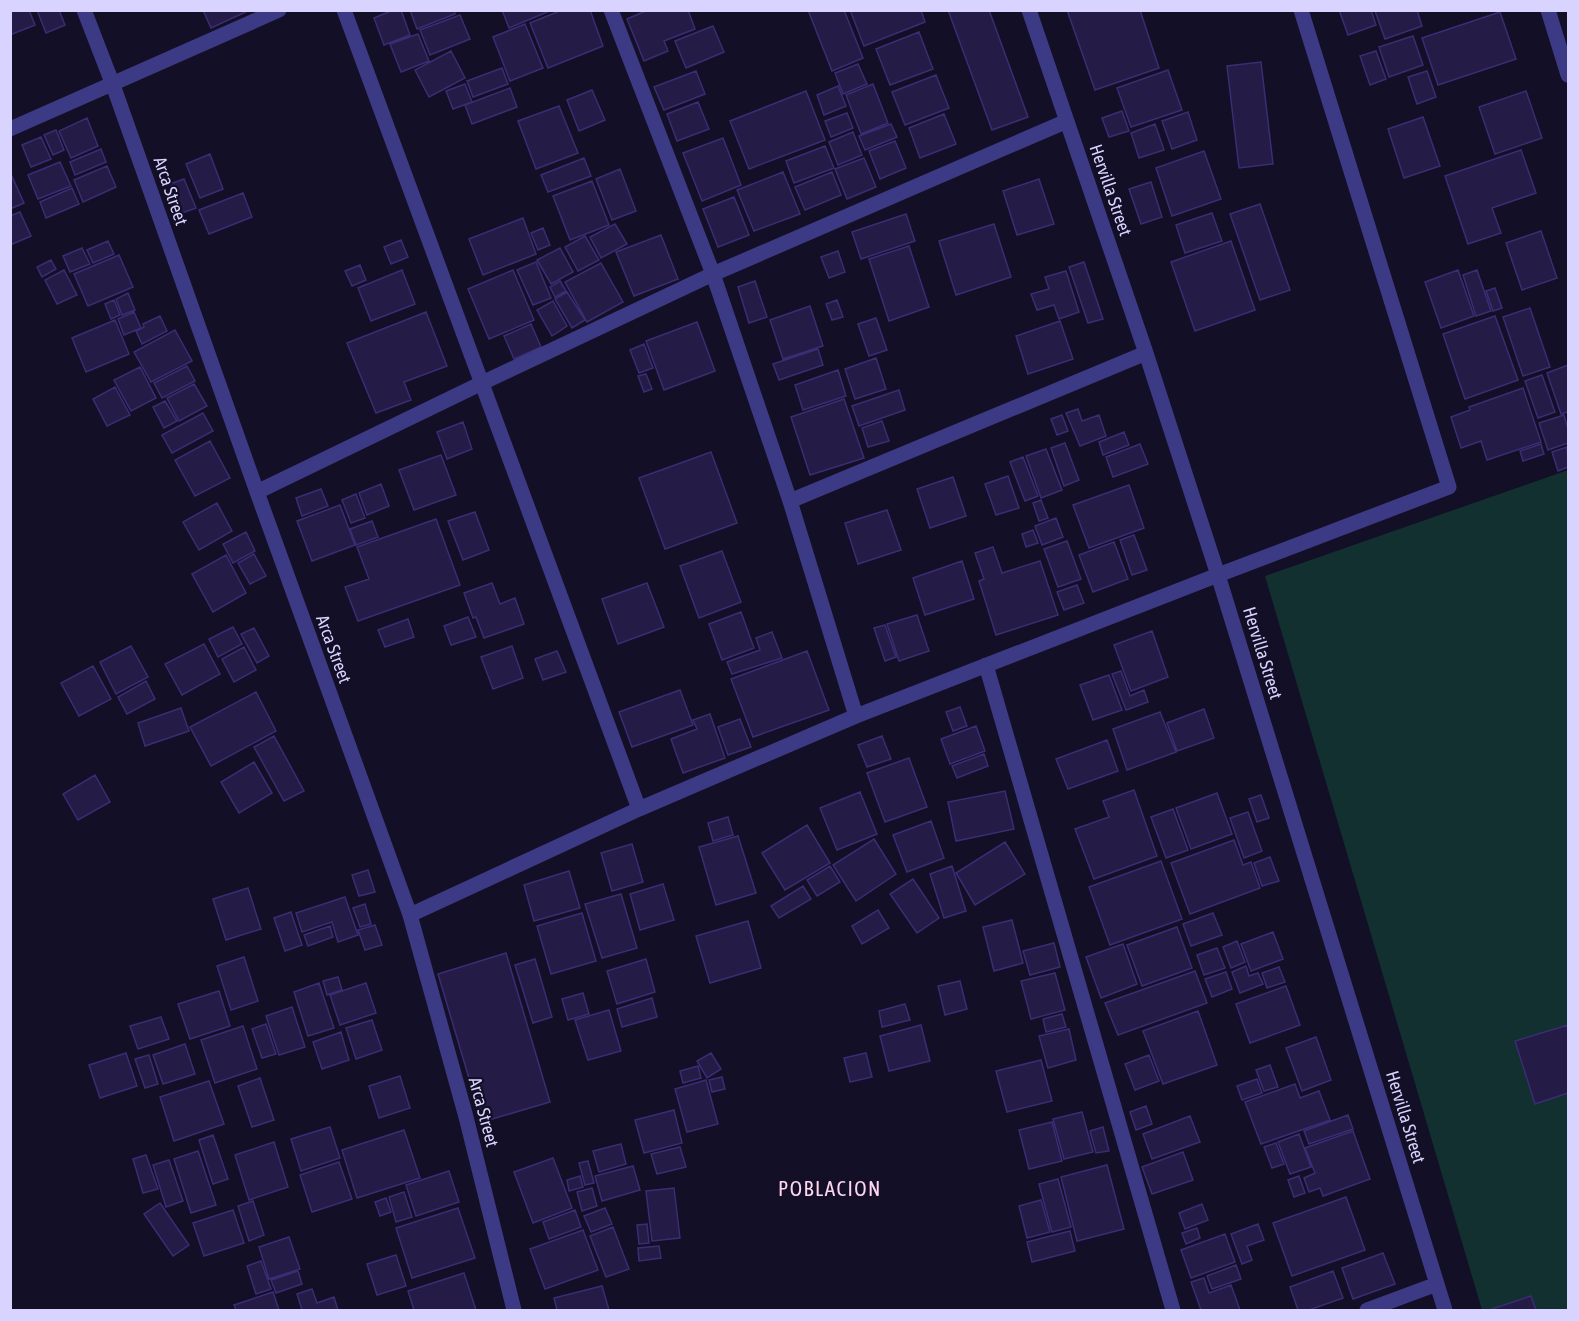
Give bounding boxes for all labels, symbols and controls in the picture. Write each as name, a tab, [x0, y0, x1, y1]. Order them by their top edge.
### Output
street label: Hervilla Street	[1086, 141, 1136, 239]
street label: Arca Street	[149, 154, 193, 228]
street label: Hervilla Street	[1239, 604, 1287, 702]
street label: Arca Street	[312, 612, 356, 686]
street label: Hervilla Street	[1382, 1068, 1430, 1166]
street label: Arca Street	[465, 1075, 503, 1149]
district label: POBLACION	[778, 1176, 882, 1200]

